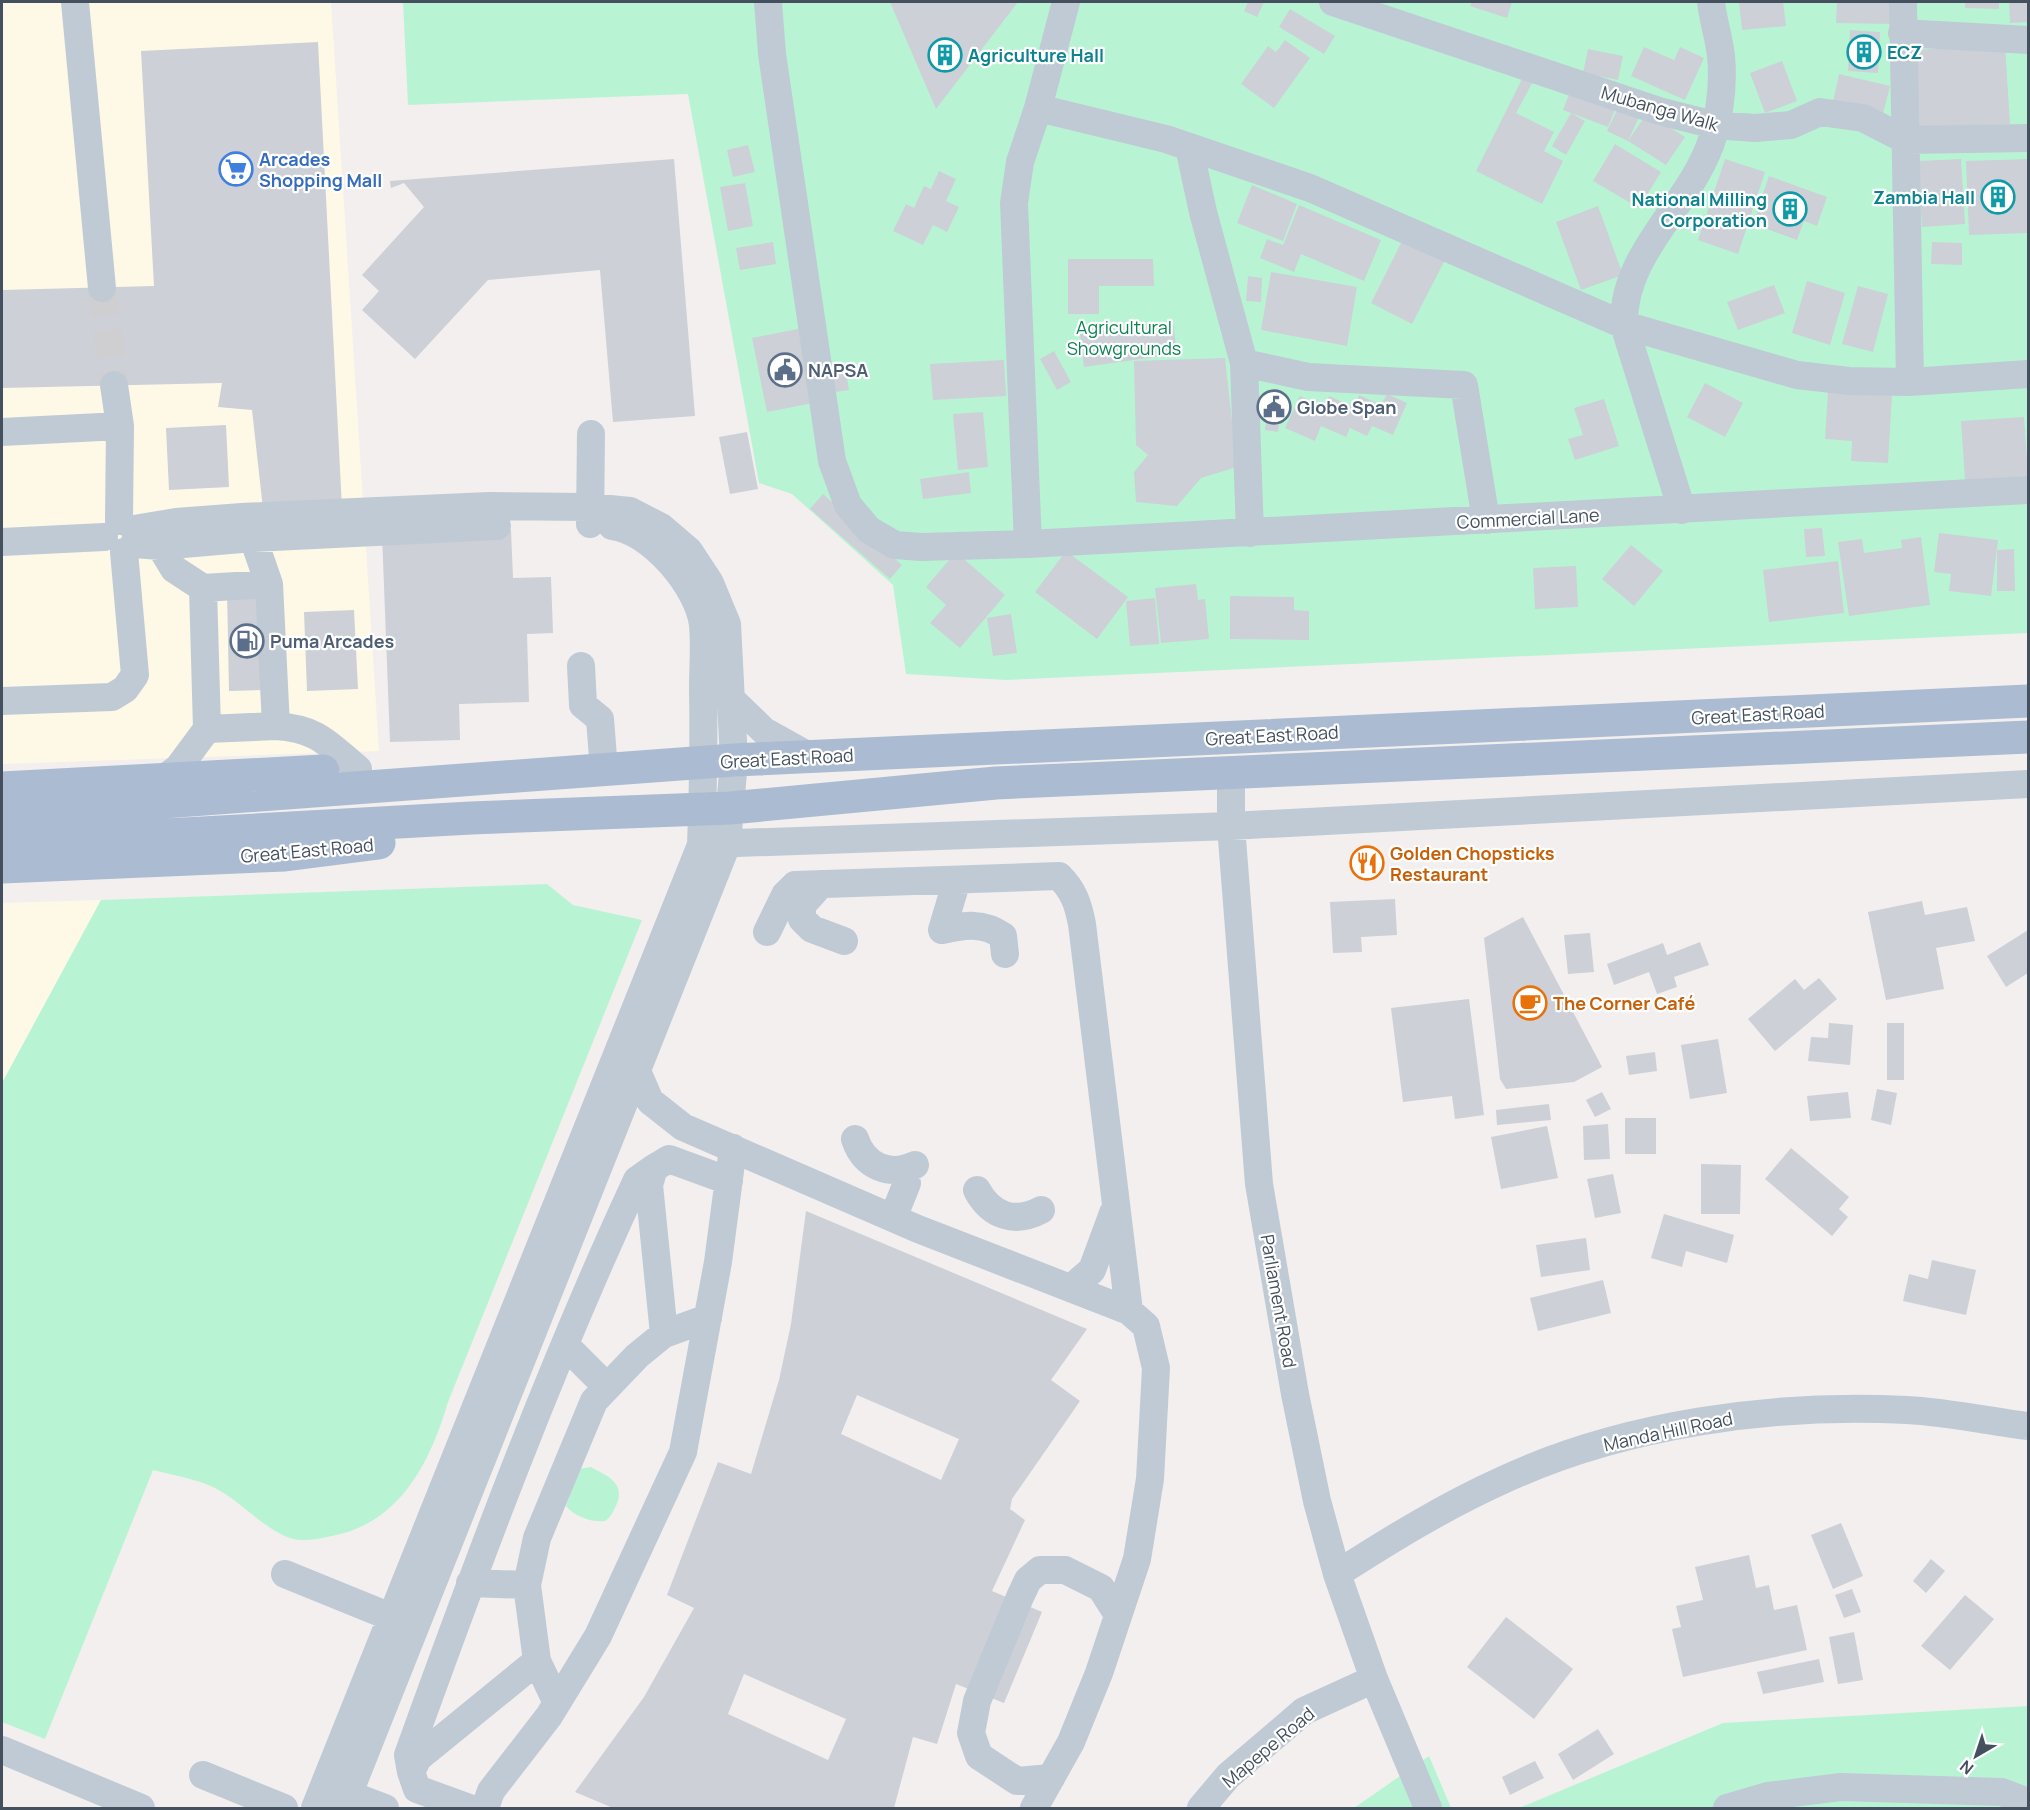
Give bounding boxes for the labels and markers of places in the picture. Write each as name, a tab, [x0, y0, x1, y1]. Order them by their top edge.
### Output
building icon: ECZ	[1846, 34, 1882, 70]
building icon: Agriculture Hall	[927, 37, 963, 73]
place label: ECZ	[1887, 40, 1922, 64]
place label: Agriculture Hall	[968, 43, 1104, 67]
place label: Arcades Shopping Mall	[259, 147, 382, 192]
supermarket icon: Arcades Shopping Mall	[218, 151, 254, 187]
building icon: Zambia Hall	[1980, 179, 2016, 215]
place label: Zambia Hall	[1873, 185, 1975, 209]
place label: National Milling Corporation	[1632, 187, 1767, 232]
building icon: National Milling Corporation	[1772, 191, 1808, 227]
public building icon: NAPSA	[767, 352, 803, 388]
place label: NAPSA	[808, 358, 868, 382]
public building icon: Globe Span	[1256, 389, 1292, 425]
place label: Globe Span	[1297, 395, 1396, 419]
fuel station icon: Puma Arcades	[229, 623, 265, 659]
place label: Puma Arcades	[270, 629, 394, 653]
place label: Golden Chopsticks Restaurant	[1390, 841, 1555, 886]
restaurant icon: Golden Chopsticks Restaurant	[1349, 845, 1385, 881]
cafe icon: The Corner Café	[1512, 985, 1548, 1021]
place label: The Corner Café	[1553, 991, 1695, 1015]

